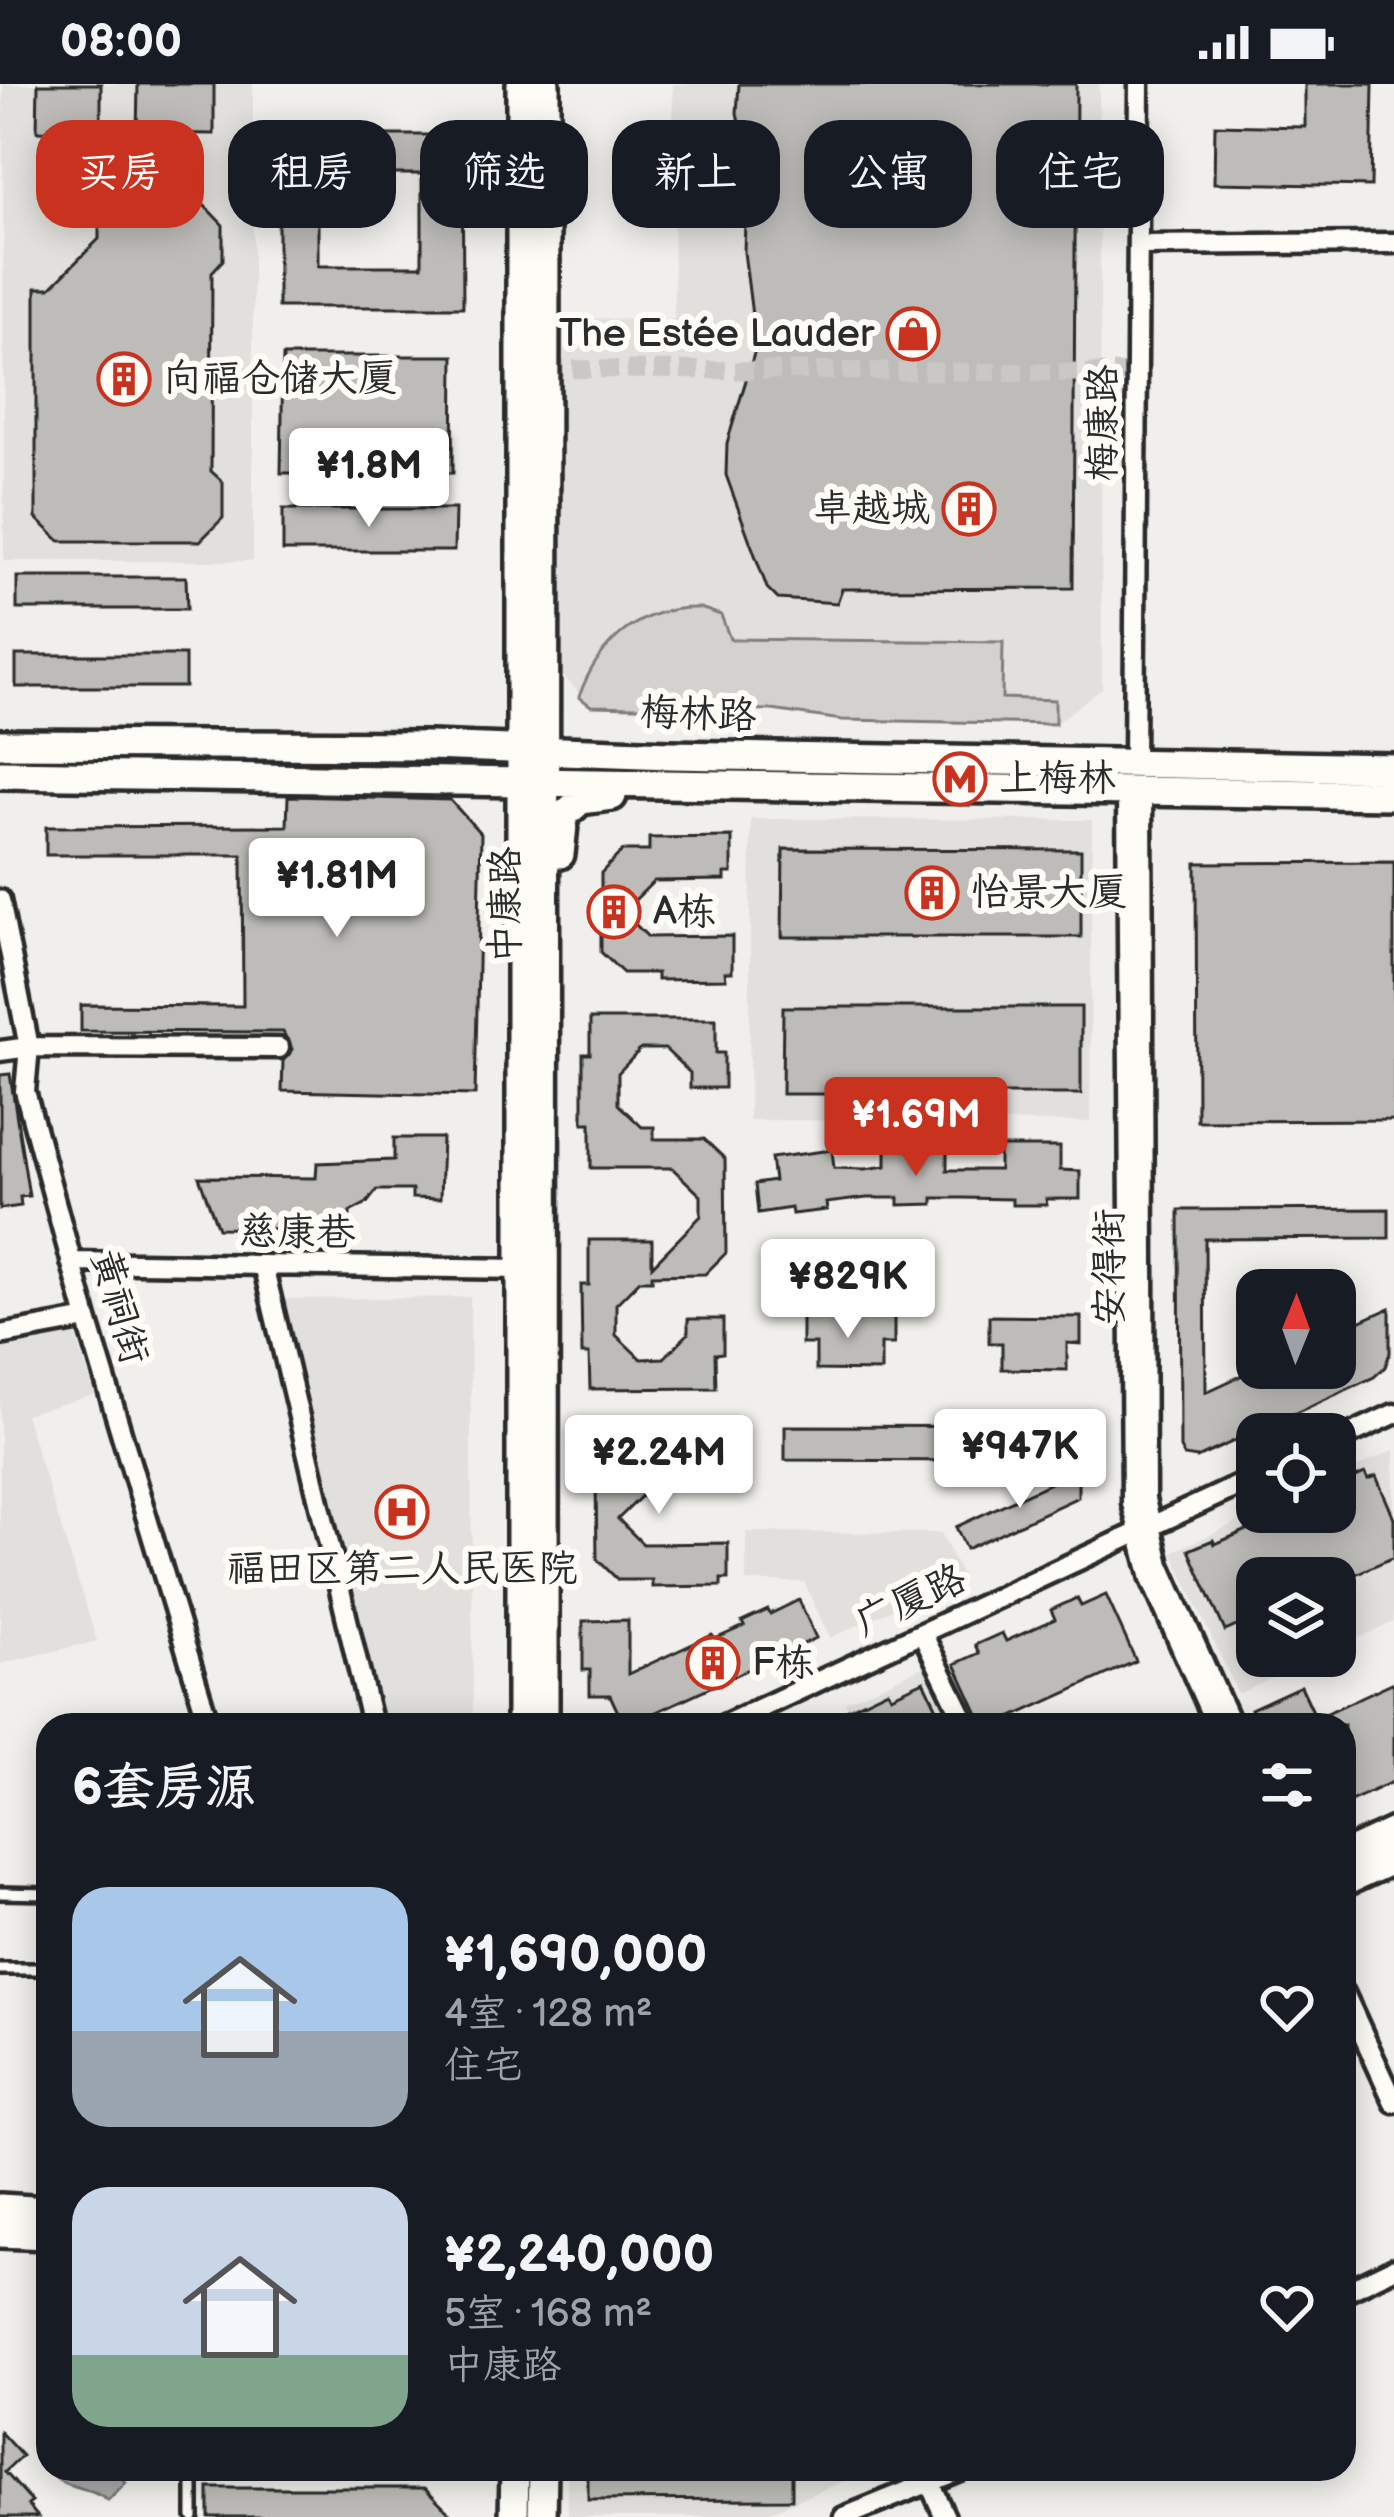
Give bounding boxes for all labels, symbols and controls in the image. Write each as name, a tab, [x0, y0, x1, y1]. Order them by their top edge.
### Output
text: 08:00	[60, 15, 182, 70]
chip: 买房	[36, 120, 204, 228]
chip: 租房	[228, 120, 396, 228]
chip: 筛选	[420, 120, 588, 228]
chip: 新上	[612, 120, 780, 228]
chip: 公寓	[804, 120, 972, 228]
chip: 住宅	[996, 120, 1164, 228]
shop icon: The Estée Lauder	[885, 306, 941, 362]
place label: The Estée Lauder	[559, 311, 875, 358]
building icon: 向福仓储大厦	[96, 351, 152, 407]
place label: 向福仓储大厦	[163, 356, 397, 403]
street label: 梅康路	[1080, 364, 1127, 482]
pin: ¥1.8M	[285, 428, 453, 530]
text: ¥1.8M	[316, 443, 422, 490]
building icon: 卓越城	[941, 481, 997, 537]
place label: 卓越城	[813, 486, 930, 533]
street label: 梅林路	[639, 689, 757, 741]
metro station icon: 上梅林	[932, 751, 988, 807]
place label: 上梅林	[999, 756, 1116, 803]
pin: ¥1.81M	[239, 838, 435, 940]
street label: 中康路	[483, 846, 530, 964]
text: ¥1.81M	[276, 853, 398, 900]
building icon: 怡景大厦	[904, 865, 960, 921]
place label: 怡景大厦	[971, 870, 1127, 917]
building icon: A栋	[586, 884, 642, 940]
place label: A栋	[653, 889, 716, 936]
pin: ¥1.69M	[818, 1077, 1014, 1179]
text: ¥1.69M	[851, 1092, 981, 1139]
street label: 慈康巷	[238, 1208, 356, 1258]
street label: 安得街	[1087, 1208, 1134, 1326]
pin: ¥829K	[764, 1239, 932, 1341]
street label: 黄祠街	[80, 1244, 158, 1370]
text: ¥829K	[788, 1254, 908, 1301]
north arrow	[1236, 1269, 1356, 1389]
map controls	[1236, 1269, 1356, 1677]
pin: ¥947K	[936, 1409, 1104, 1511]
button: locate	[1236, 1413, 1356, 1533]
pin: ¥2.24M	[561, 1415, 757, 1517]
text: ¥947K	[961, 1424, 1079, 1471]
text: ¥2.24M	[592, 1430, 726, 1477]
hospital icon: 福田区第二人民医院	[374, 1484, 430, 1540]
place label: 福田区第二人民医院	[226, 1546, 578, 1593]
street label: 广厦路	[848, 1555, 974, 1647]
button: layers	[1236, 1557, 1356, 1677]
building icon: F栋	[685, 1635, 741, 1691]
place label: F栋	[752, 1640, 814, 1687]
icon: filters	[1254, 1752, 1320, 1818]
text: 6套房源	[72, 1758, 256, 1819]
text: ¥1,690,000	[444, 1925, 707, 1986]
icon: home	[168, 1935, 312, 2079]
icon: heart	[1254, 1974, 1320, 2040]
text: 4室 · 128 m²	[444, 1991, 653, 2038]
text: 住宅	[444, 2043, 522, 2090]
text: ¥2,240,000	[444, 2225, 714, 2286]
icon: home	[168, 2235, 312, 2379]
icon: heart	[1254, 2274, 1320, 2340]
text: 5室 · 168 m²	[444, 2291, 652, 2338]
text: 中康路	[444, 2343, 561, 2390]

